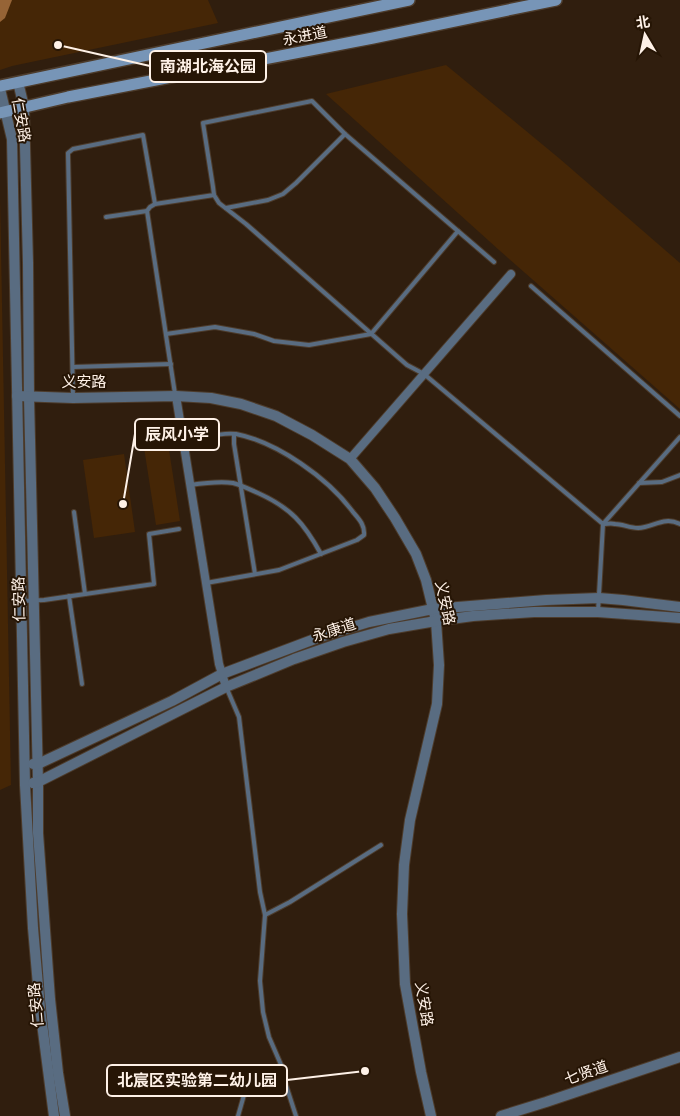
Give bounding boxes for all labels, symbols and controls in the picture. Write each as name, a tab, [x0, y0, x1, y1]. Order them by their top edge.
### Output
north arrow	[620, 10, 670, 60]
text: 北	[635, 13, 651, 31]
street label: 永进道	[281, 23, 329, 49]
callout: 南湖北海公园	[150, 51, 266, 82]
text: 南湖北海公园	[160, 57, 256, 76]
street label: 仁安路	[8, 96, 34, 144]
street label: 义安路	[61, 373, 107, 391]
callout: 辰风小学	[135, 419, 219, 450]
text: 辰风小学	[145, 425, 209, 444]
street label: 仁安路	[10, 576, 28, 622]
street label: 义安路	[432, 579, 458, 627]
street label: 永康道	[310, 614, 358, 646]
street label: 义安路	[412, 980, 436, 1028]
street label: 仁安路	[25, 982, 47, 1028]
street label: 七贤道	[562, 1057, 610, 1089]
callout: 北宸区实验第二幼儿园	[107, 1065, 287, 1096]
text: 北宸区实验第二幼儿园	[117, 1071, 277, 1090]

